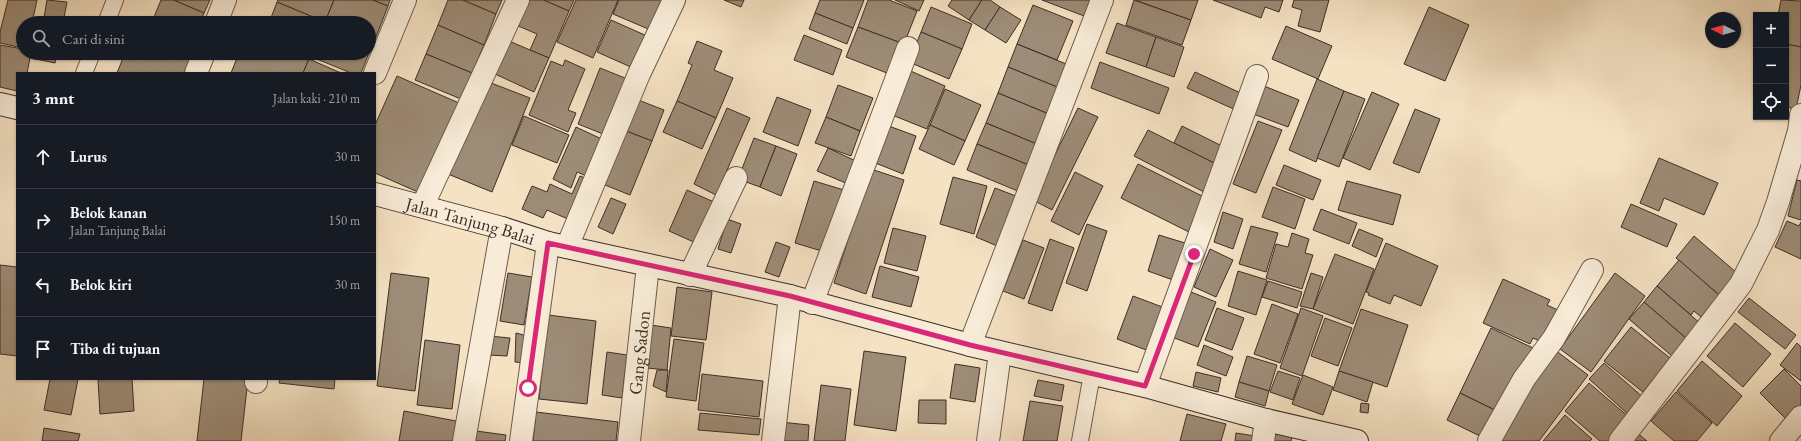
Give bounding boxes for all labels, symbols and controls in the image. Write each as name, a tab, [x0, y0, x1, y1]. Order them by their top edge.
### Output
north arrow	[1705, 12, 1741, 48]
map controls	[1753, 12, 1789, 120]
button: +	[1753, 12, 1789, 48]
search box	[16, 16, 376, 60]
icon: search	[30, 27, 52, 49]
text: Cari di sini	[62, 29, 125, 48]
button: −	[1753, 48, 1789, 84]
button: locate	[1753, 84, 1789, 120]
text: 3 mnt	[32, 87, 74, 109]
text: Jalan kaki · 210 m	[273, 90, 360, 107]
icon: ahead	[32, 146, 54, 168]
text: Lurus	[70, 147, 107, 166]
text: 30 m	[335, 148, 360, 165]
street label: Jalan Tanjung Balai	[401, 191, 539, 250]
text: Belok kanan	[70, 203, 147, 222]
icon: right	[32, 210, 54, 232]
text: 150 m	[329, 212, 360, 229]
text: Jalan Tanjung Balai	[70, 222, 166, 239]
route end	[1185, 245, 1203, 263]
icon: left	[32, 274, 54, 296]
text: Belok kiri	[70, 275, 132, 294]
text: 30 m	[335, 276, 360, 293]
street label: Gang Sadon	[623, 309, 655, 396]
icon: arrive	[32, 338, 54, 360]
text: Tiba di tujuan	[70, 339, 160, 358]
route start	[519, 379, 537, 397]

